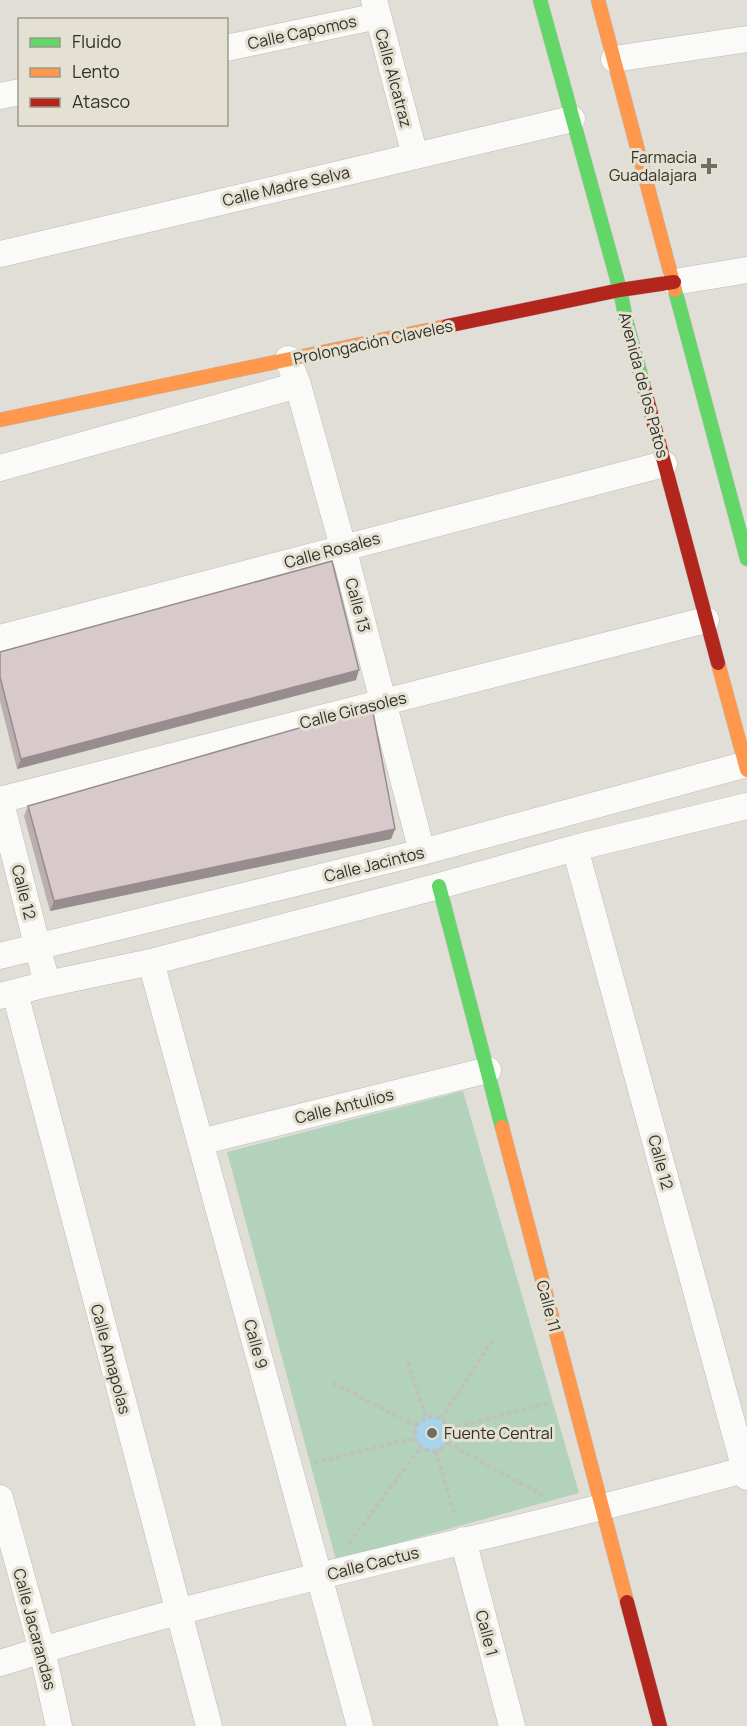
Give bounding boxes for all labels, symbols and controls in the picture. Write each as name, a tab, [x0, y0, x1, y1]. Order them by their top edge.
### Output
street label: Calle Capomos	[245, 10, 359, 54]
legend	[18, 18, 228, 126]
street label: Calle Alcatraz	[370, 26, 418, 130]
text: Fluido	[72, 29, 121, 53]
text: Lento	[72, 59, 120, 83]
text: Atasco	[72, 89, 130, 113]
place label: Farmacia Guadalajara	[609, 146, 697, 186]
marker: Farmacia Guadalajara	[702, 159, 716, 173]
street label: Calle Madre Selva	[220, 161, 352, 211]
street label: Avenida de los Patos	[614, 310, 674, 460]
street label: Prolongación Claveles	[291, 314, 455, 370]
street label: Calle Rosales	[282, 527, 382, 573]
street label: Calle 13	[340, 575, 376, 635]
street label: Calle Girasoles	[297, 686, 409, 734]
street label: Calle Jacintos	[322, 841, 426, 887]
street label: Calle 12	[7, 862, 41, 922]
street label: Calle Antulios	[292, 1083, 396, 1129]
street label: Calle 12	[643, 1132, 679, 1192]
street label: Calle 11	[532, 1278, 566, 1334]
street label: Calle Amapolas	[86, 1302, 136, 1416]
street label: Calle 9	[239, 1317, 273, 1371]
place label: Fuente Central	[444, 1422, 553, 1444]
marker: Fuente Central	[425, 1426, 439, 1440]
street label: Calle Cactus	[325, 1541, 421, 1585]
street label: Calle Jacarandas	[8, 1566, 62, 1692]
street label: Calle 1	[470, 1608, 504, 1658]

